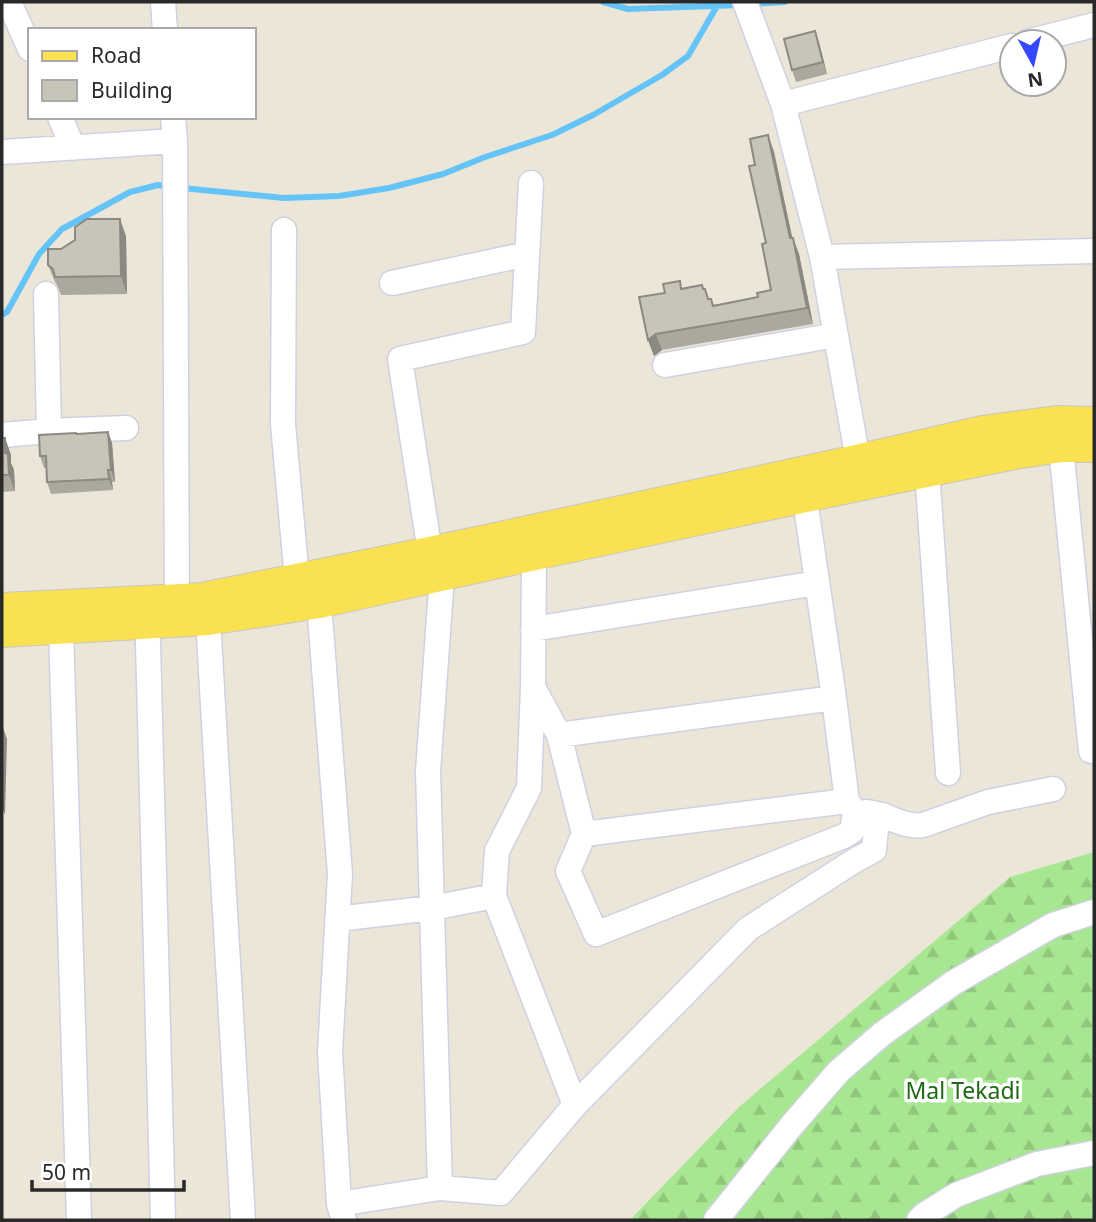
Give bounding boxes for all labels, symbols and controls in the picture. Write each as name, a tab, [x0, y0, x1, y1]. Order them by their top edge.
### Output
legend	[28, 28, 256, 119]
north arrow	[998, 28, 1068, 98]
text: Road	[91, 41, 141, 69]
text: N	[1026, 66, 1045, 94]
text: Building	[91, 76, 173, 104]
park label: Mal Tekadi	[905, 1074, 1021, 1106]
scale bar	[32, 1148, 184, 1192]
text: 50 m	[42, 1158, 91, 1186]

